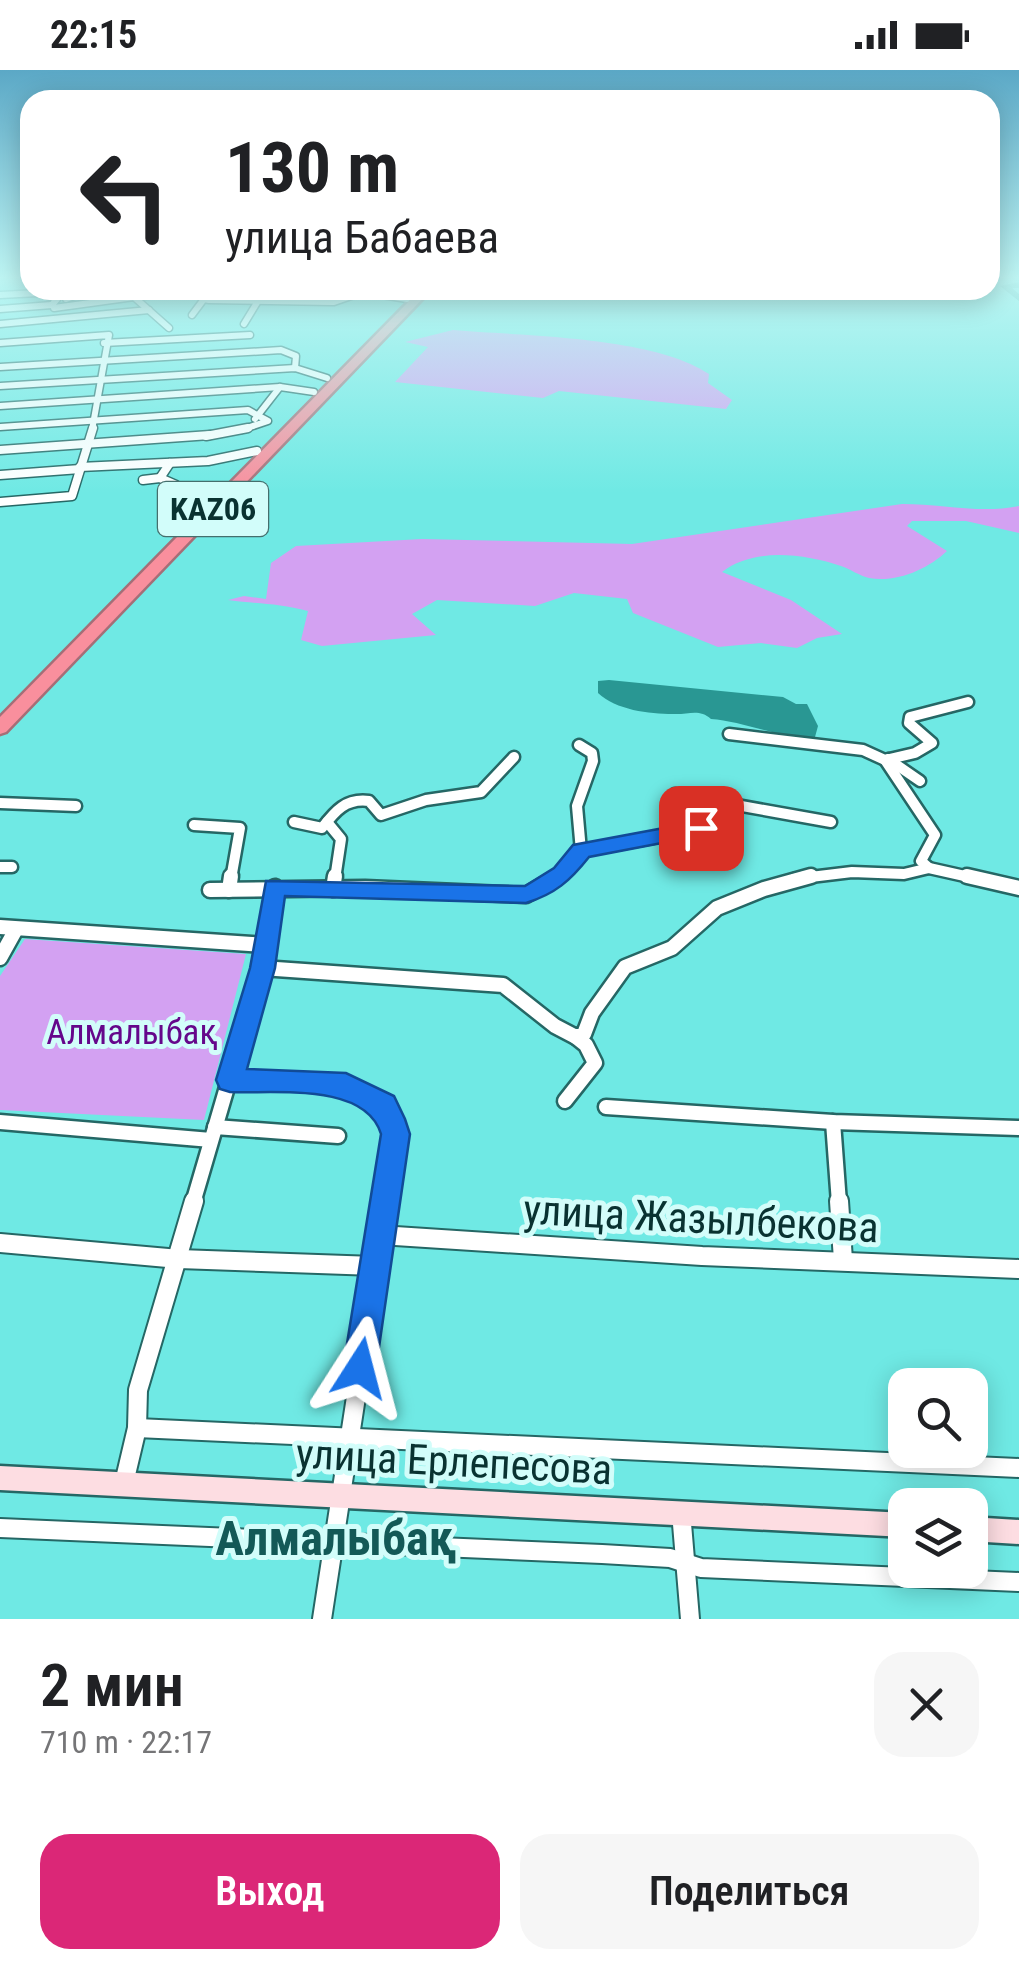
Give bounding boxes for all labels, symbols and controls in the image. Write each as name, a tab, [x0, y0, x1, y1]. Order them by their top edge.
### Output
text: 22:15	[50, 13, 137, 57]
text: 130 m	[225, 127, 399, 209]
icon: left	[60, 130, 190, 260]
text: улица Бабаева	[225, 211, 499, 264]
road number: KАZ06	[158, 482, 268, 536]
pin	[659, 786, 744, 871]
icon: arrive	[674, 801, 729, 856]
park label: Алмалыбақ	[46, 1012, 218, 1053]
street label: улица Жазылбекова	[522, 1185, 880, 1252]
position arrow	[308, 1316, 412, 1420]
map controls	[888, 1368, 988, 1588]
button: search	[888, 1368, 988, 1468]
street label: улица Ерлепесова	[295, 1429, 613, 1494]
button: layers	[888, 1488, 988, 1588]
district label: Алмалыбақ	[215, 1510, 457, 1567]
text: 2 мин	[40, 1650, 184, 1721]
button: close	[874, 1652, 979, 1757]
text: 710 m · 22:17	[40, 1723, 212, 1761]
button: Выход	[40, 1834, 500, 1949]
button: Поделиться	[520, 1834, 979, 1949]

